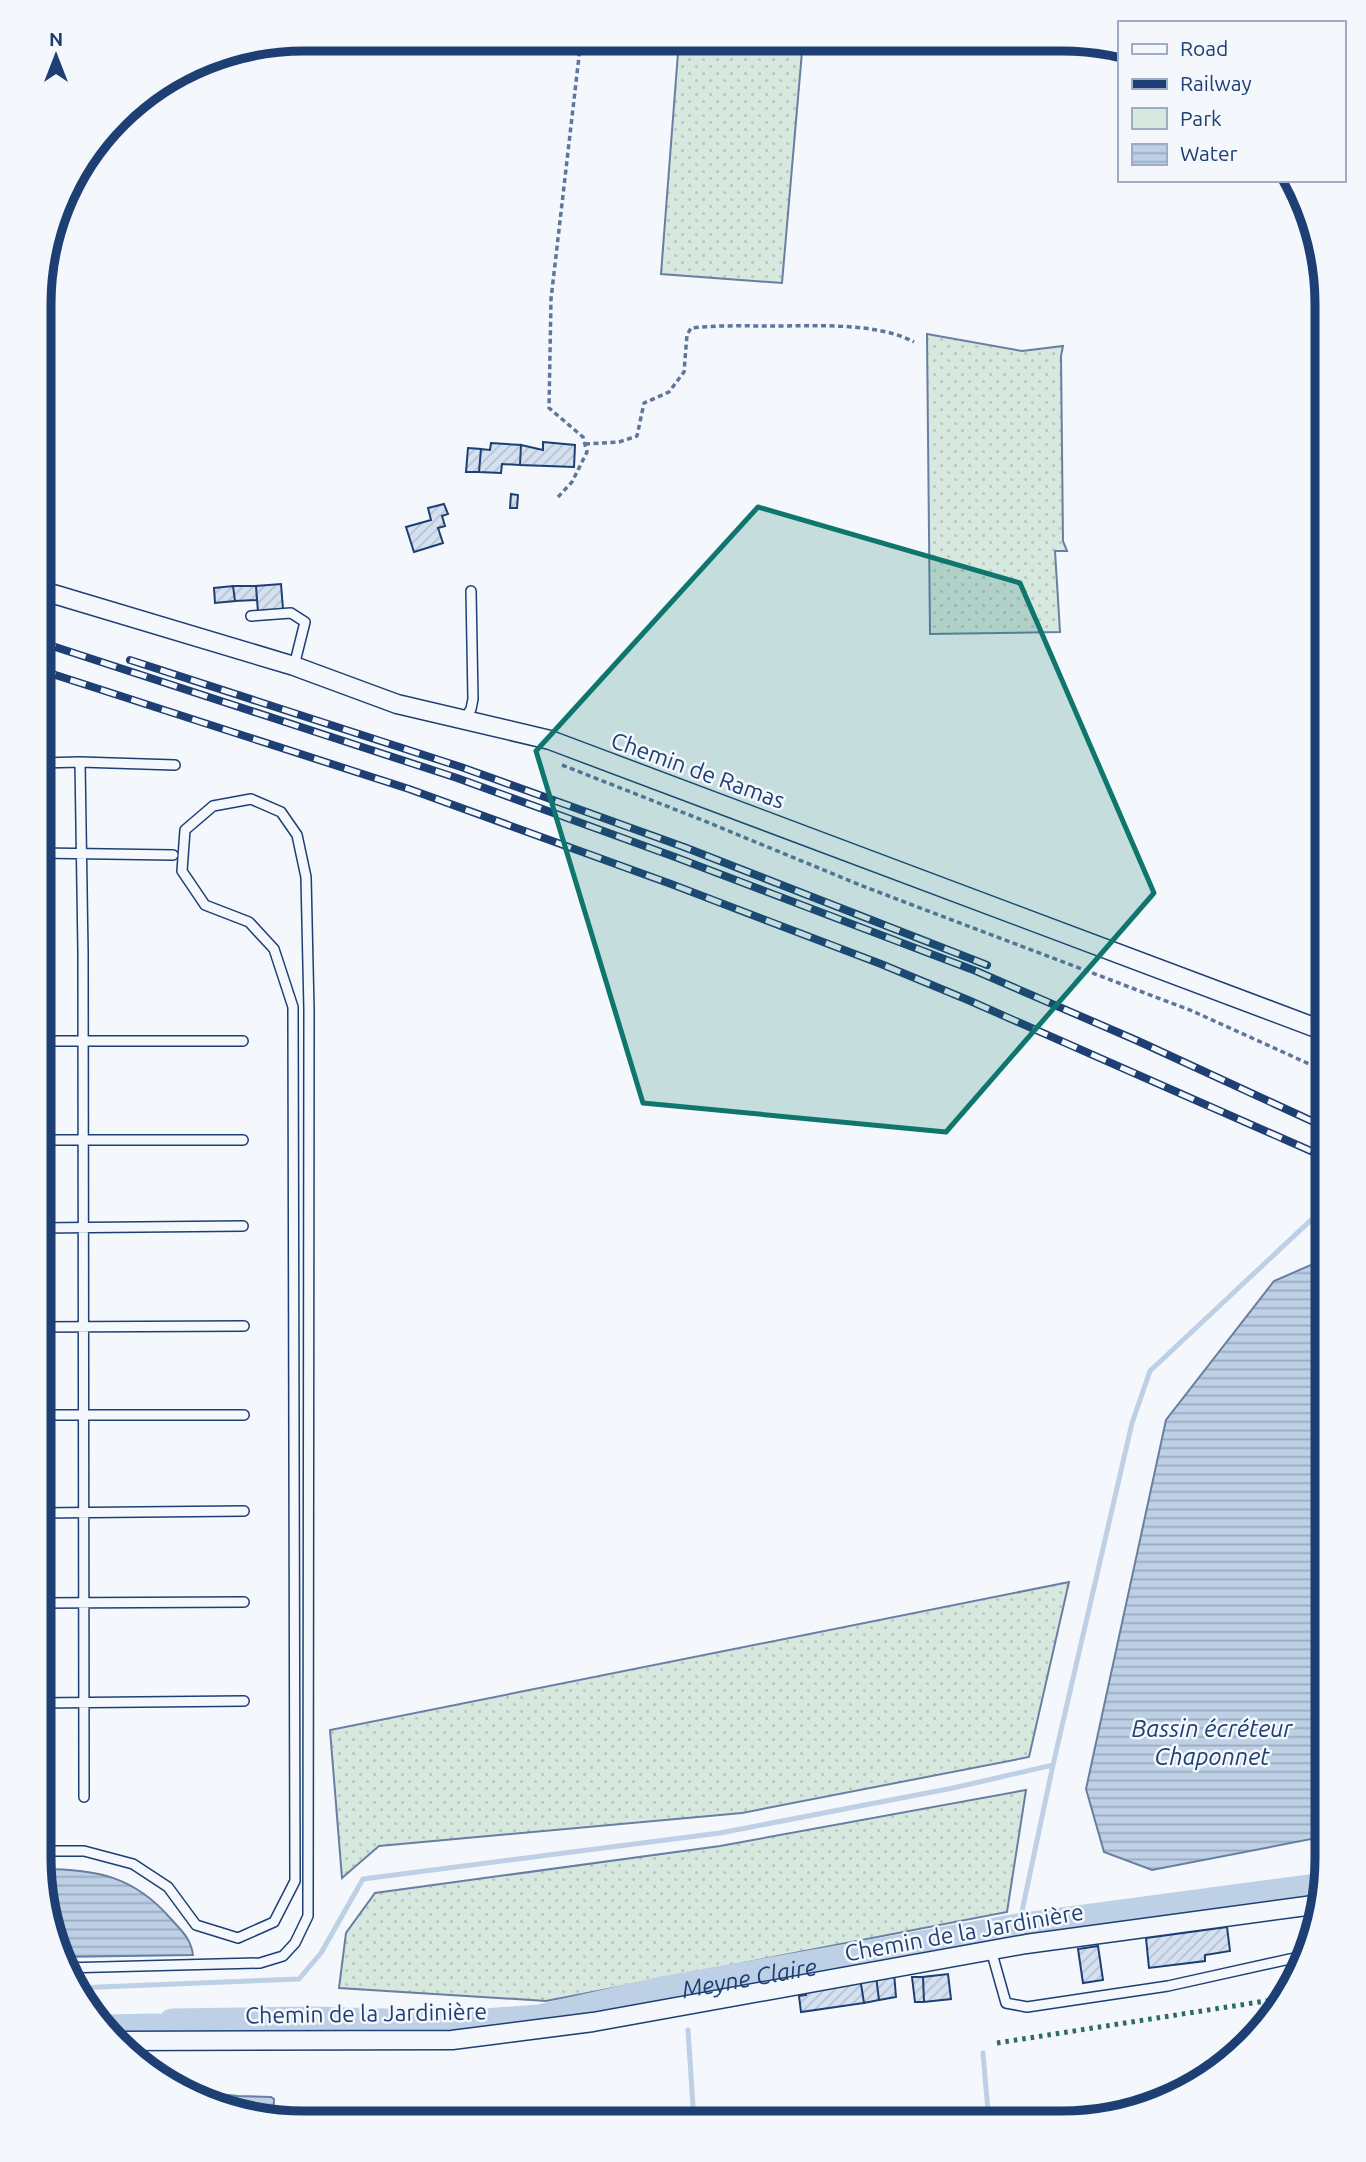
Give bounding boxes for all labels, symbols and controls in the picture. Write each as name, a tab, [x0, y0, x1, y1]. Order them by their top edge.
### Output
north arrow	[21, 21, 91, 91]
legend	[1118, 21, 1345, 182]
text: N	[49, 28, 63, 50]
text: Road	[1180, 36, 1228, 60]
text: Railway	[1180, 71, 1252, 95]
text: Park	[1180, 106, 1222, 130]
text: Water	[1180, 141, 1238, 165]
street label: Chemin de Ramas	[608, 727, 788, 813]
water label: Bassin écréteur Chaponnet	[1131, 1715, 1293, 1770]
street label: Chemin de la Jardinière	[843, 1899, 1085, 1965]
water label: Meyne Claire	[680, 1952, 819, 2003]
street label: Chemin de la Jardinière	[245, 1998, 487, 2028]

